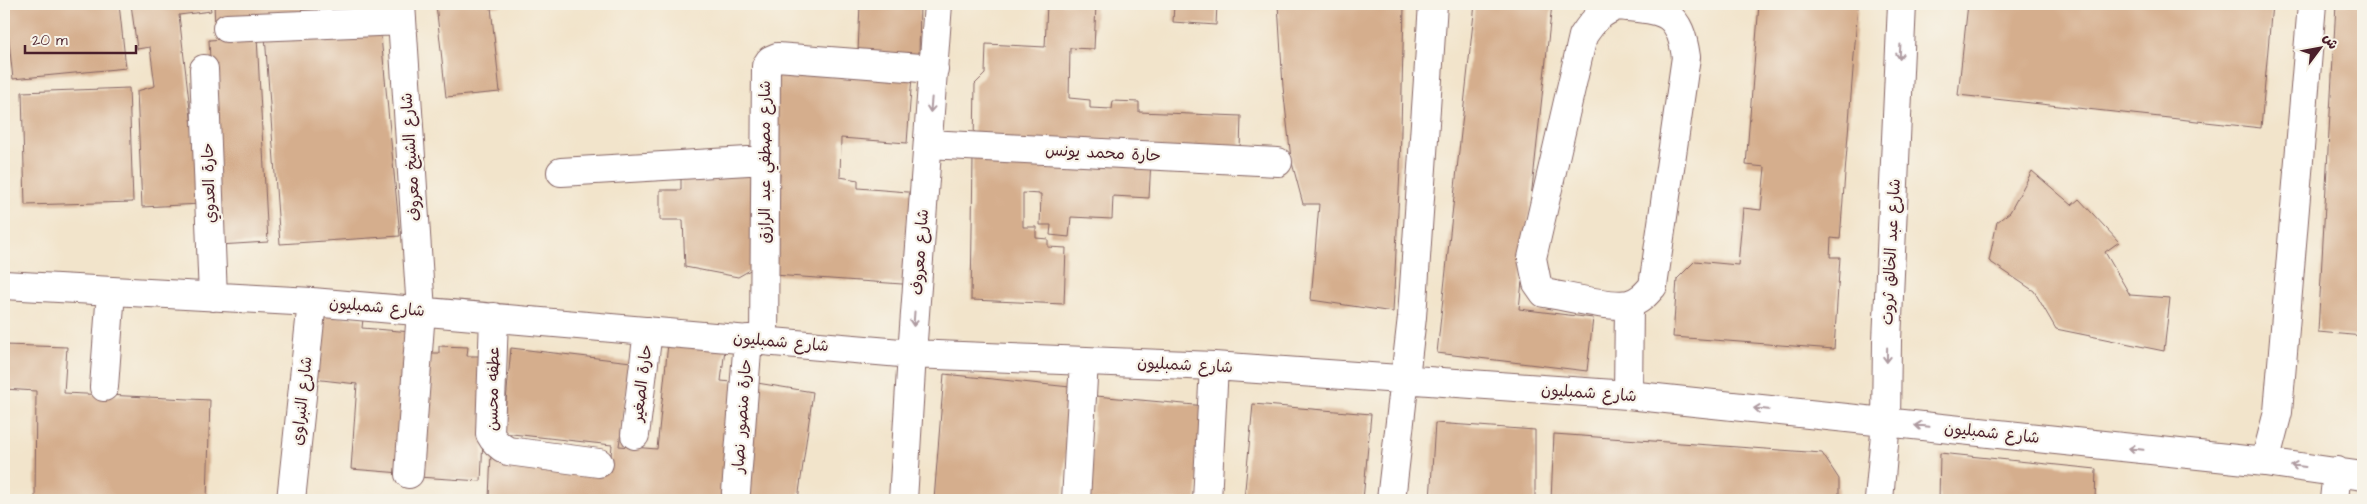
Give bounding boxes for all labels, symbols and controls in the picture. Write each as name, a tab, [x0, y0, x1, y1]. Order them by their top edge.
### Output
scale bar	[25, 22, 136, 54]
north arrow	[2294, 22, 2344, 72]
text: 20 m	[32, 30, 68, 51]
text: ش	[2318, 30, 2343, 53]
one-way arrow	[1895, 44, 1905, 60]
street label: شارع مصطفي عبد الرازق	[754, 80, 779, 244]
street label: شارع الشيخ معروف	[396, 92, 426, 222]
one-way arrow	[926, 96, 935, 112]
street label: حارة محمد يونس	[1045, 139, 1161, 167]
street label: حارة العدوي	[197, 142, 221, 224]
street label: شارع عبد الخالق ثروت	[1876, 178, 1906, 326]
street label: شارع معروف	[906, 208, 934, 296]
street label: شارع شمبليون	[328, 292, 426, 322]
one-way arrow	[910, 311, 919, 327]
street label: شارع شمبليون	[732, 327, 830, 357]
street label: حارة الصغير	[626, 343, 658, 425]
one-way arrow	[1882, 346, 1892, 362]
street label: عطفه محسن	[481, 347, 505, 431]
street label: شارع شمبليون	[1137, 352, 1233, 378]
street label: شارع النبراوى	[286, 355, 318, 447]
street label: حارة منصور نصار	[727, 358, 757, 476]
street label: شارع شمبليون	[1540, 379, 1638, 407]
one-way arrow	[1753, 404, 1769, 414]
street label: شارع شمبليون	[1943, 417, 2041, 449]
one-way arrow	[1915, 421, 1931, 431]
one-way arrow	[2129, 444, 2145, 453]
one-way arrow	[2290, 461, 2306, 471]

